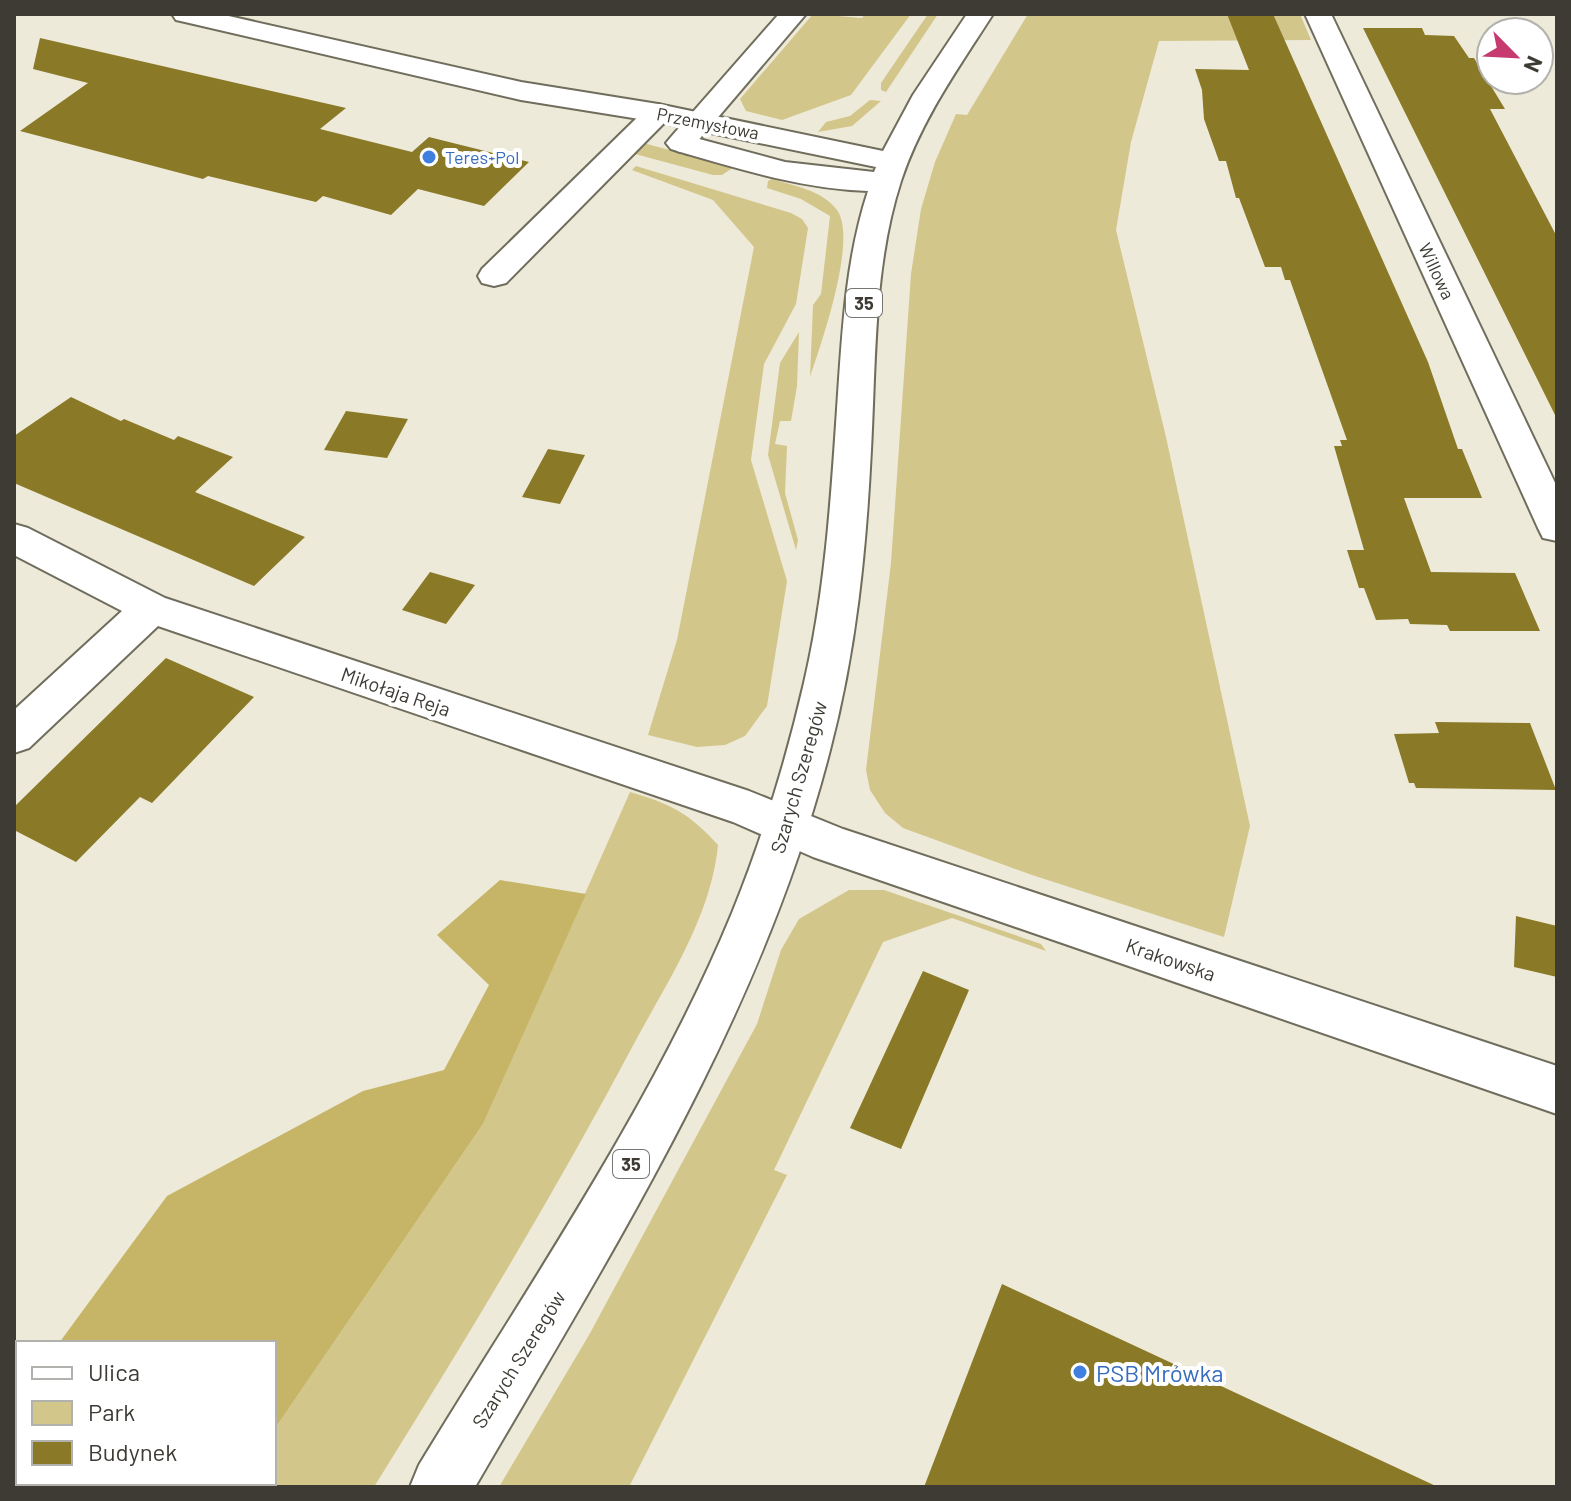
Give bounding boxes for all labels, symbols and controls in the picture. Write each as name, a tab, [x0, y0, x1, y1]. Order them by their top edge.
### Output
north arrow	[1475, 16, 1555, 96]
text: N	[1519, 53, 1549, 77]
street label: Przemysłowa	[655, 102, 761, 144]
place label: Teres-Pol	[445, 146, 520, 168]
marker: Teres-Pol	[420, 148, 438, 166]
street label: Willowa	[1414, 239, 1460, 303]
road number: 35	[846, 289, 882, 317]
street label: Mikołaja Reja	[338, 661, 454, 721]
street label: Szarych Szeregów	[765, 698, 831, 856]
street label: Krakowska	[1123, 932, 1219, 986]
road number: 35	[613, 1150, 649, 1178]
street label: Szarych Szeregów	[466, 1286, 570, 1432]
legend	[16, 1341, 276, 1485]
text: Ulica	[88, 1357, 140, 1386]
place label: PSB Mrówka	[1096, 1358, 1224, 1387]
marker: PSB Mrówka	[1071, 1363, 1089, 1381]
text: Park	[88, 1397, 135, 1426]
text: Budynek	[88, 1437, 177, 1466]

